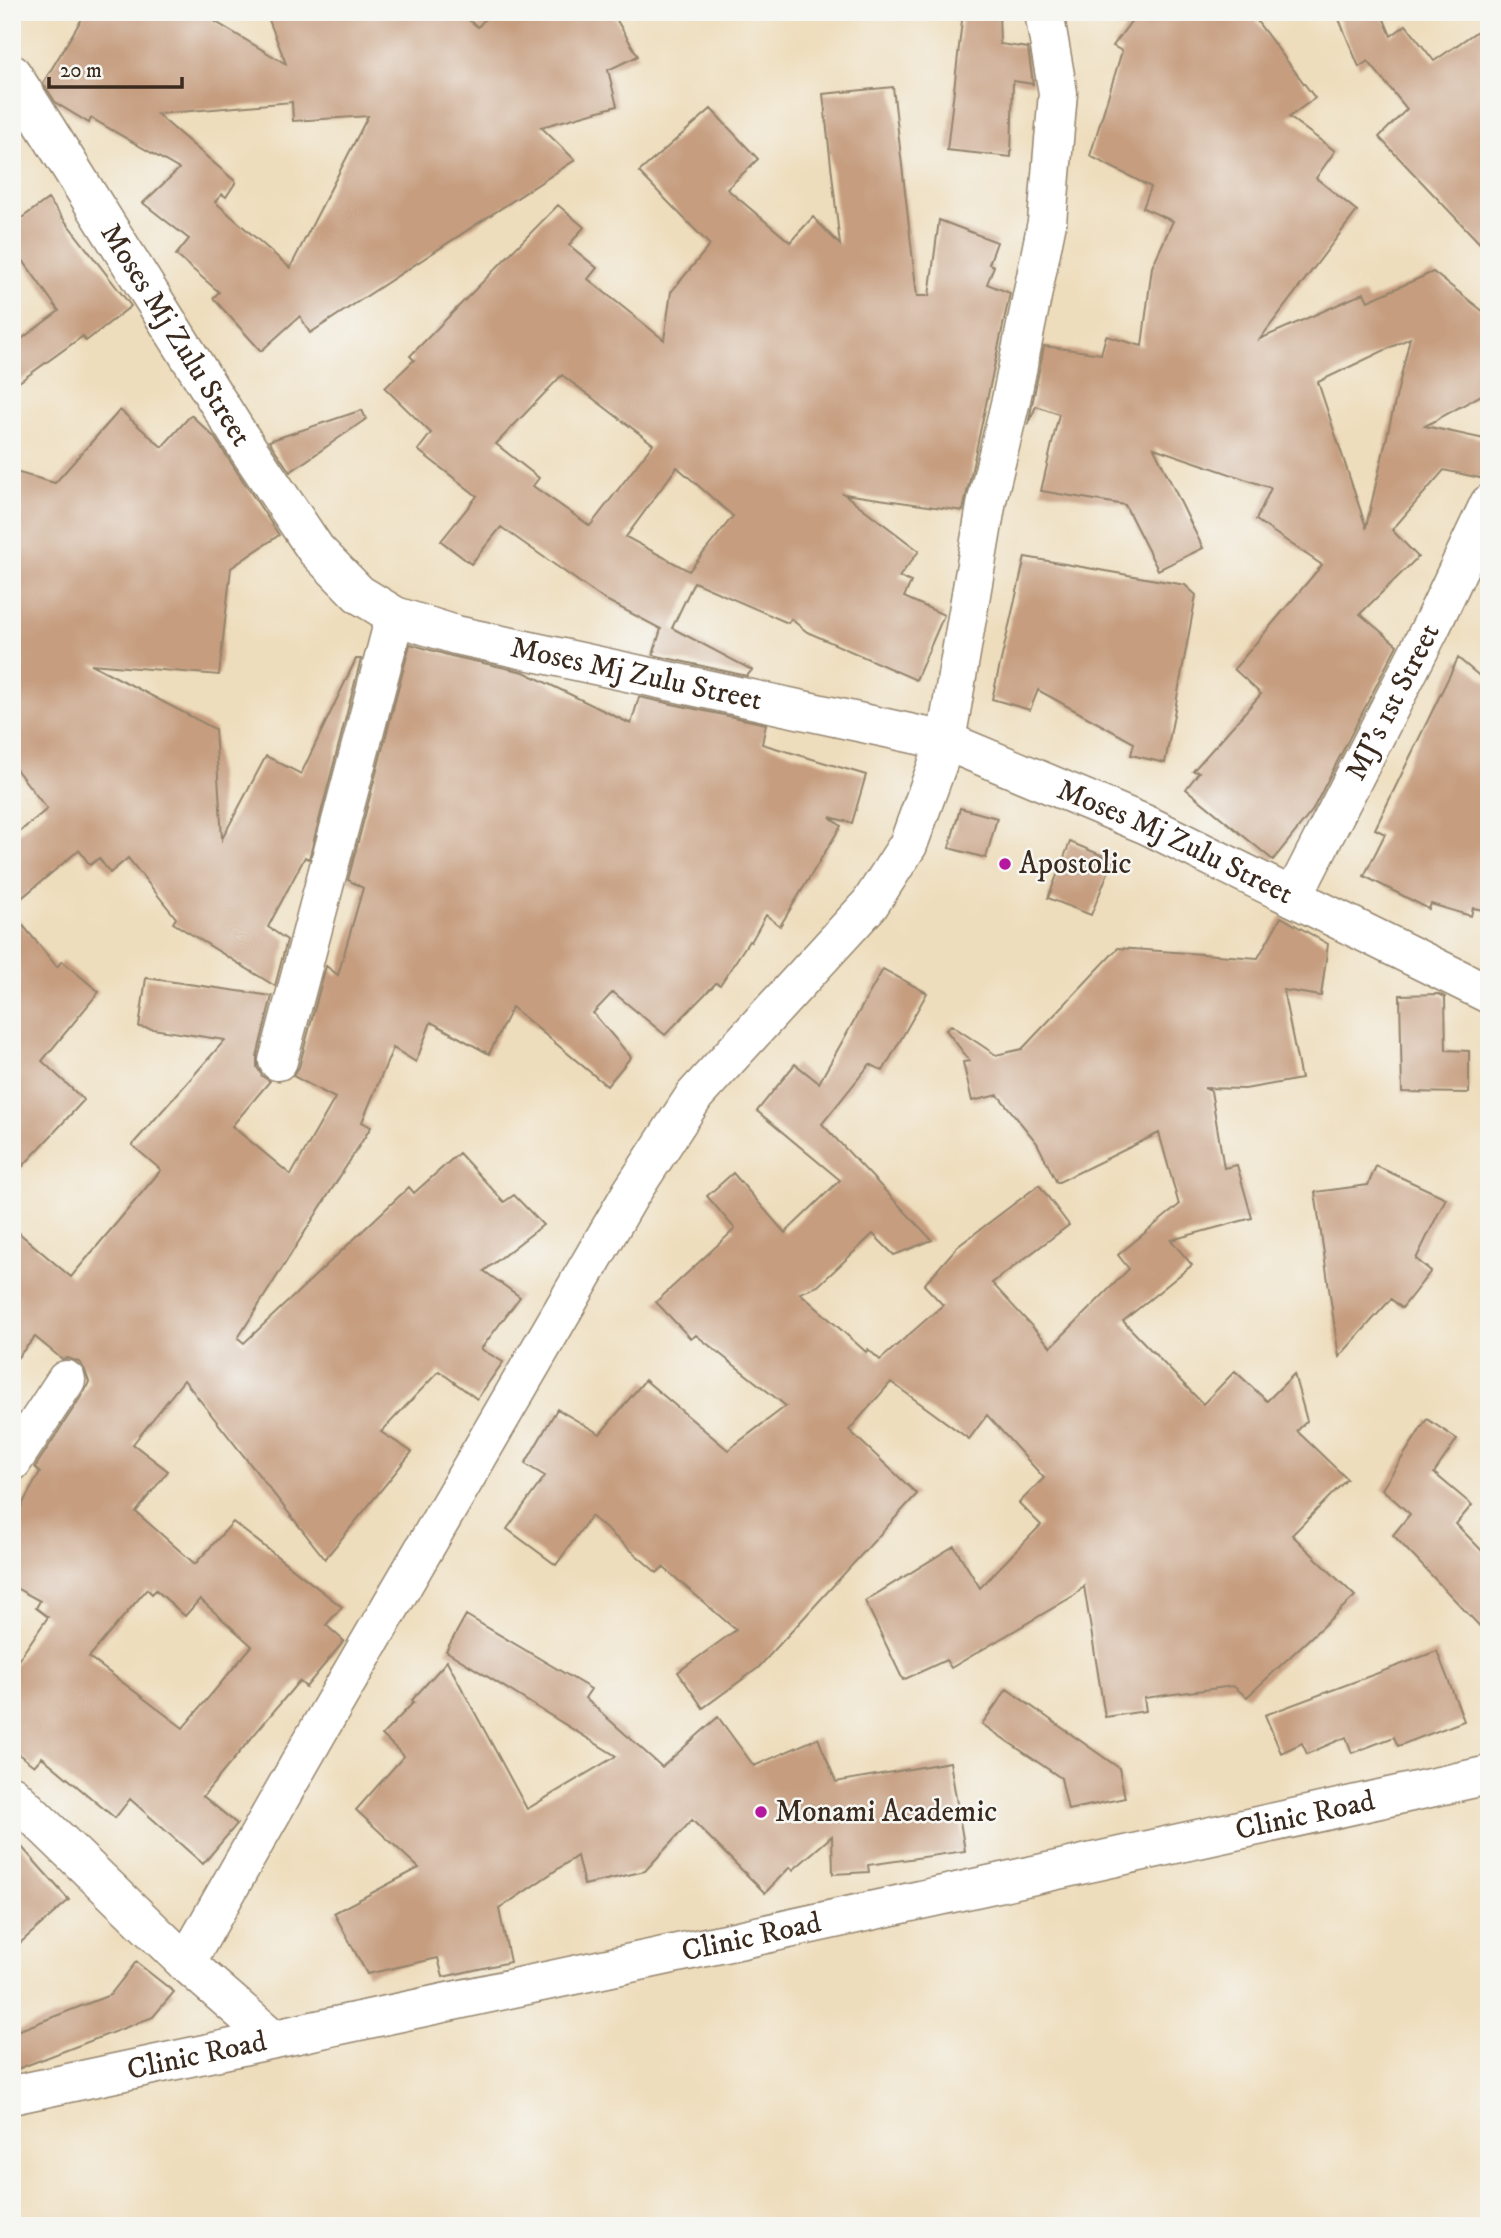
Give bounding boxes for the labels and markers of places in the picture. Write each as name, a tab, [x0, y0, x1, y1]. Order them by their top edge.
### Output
place label: Apostolic	[1019, 846, 1132, 883]
marker: Apostolic	[997, 856, 1013, 872]
place label: Monami Academic	[775, 1794, 997, 1831]
marker: Monami Academic	[753, 1804, 769, 1820]

